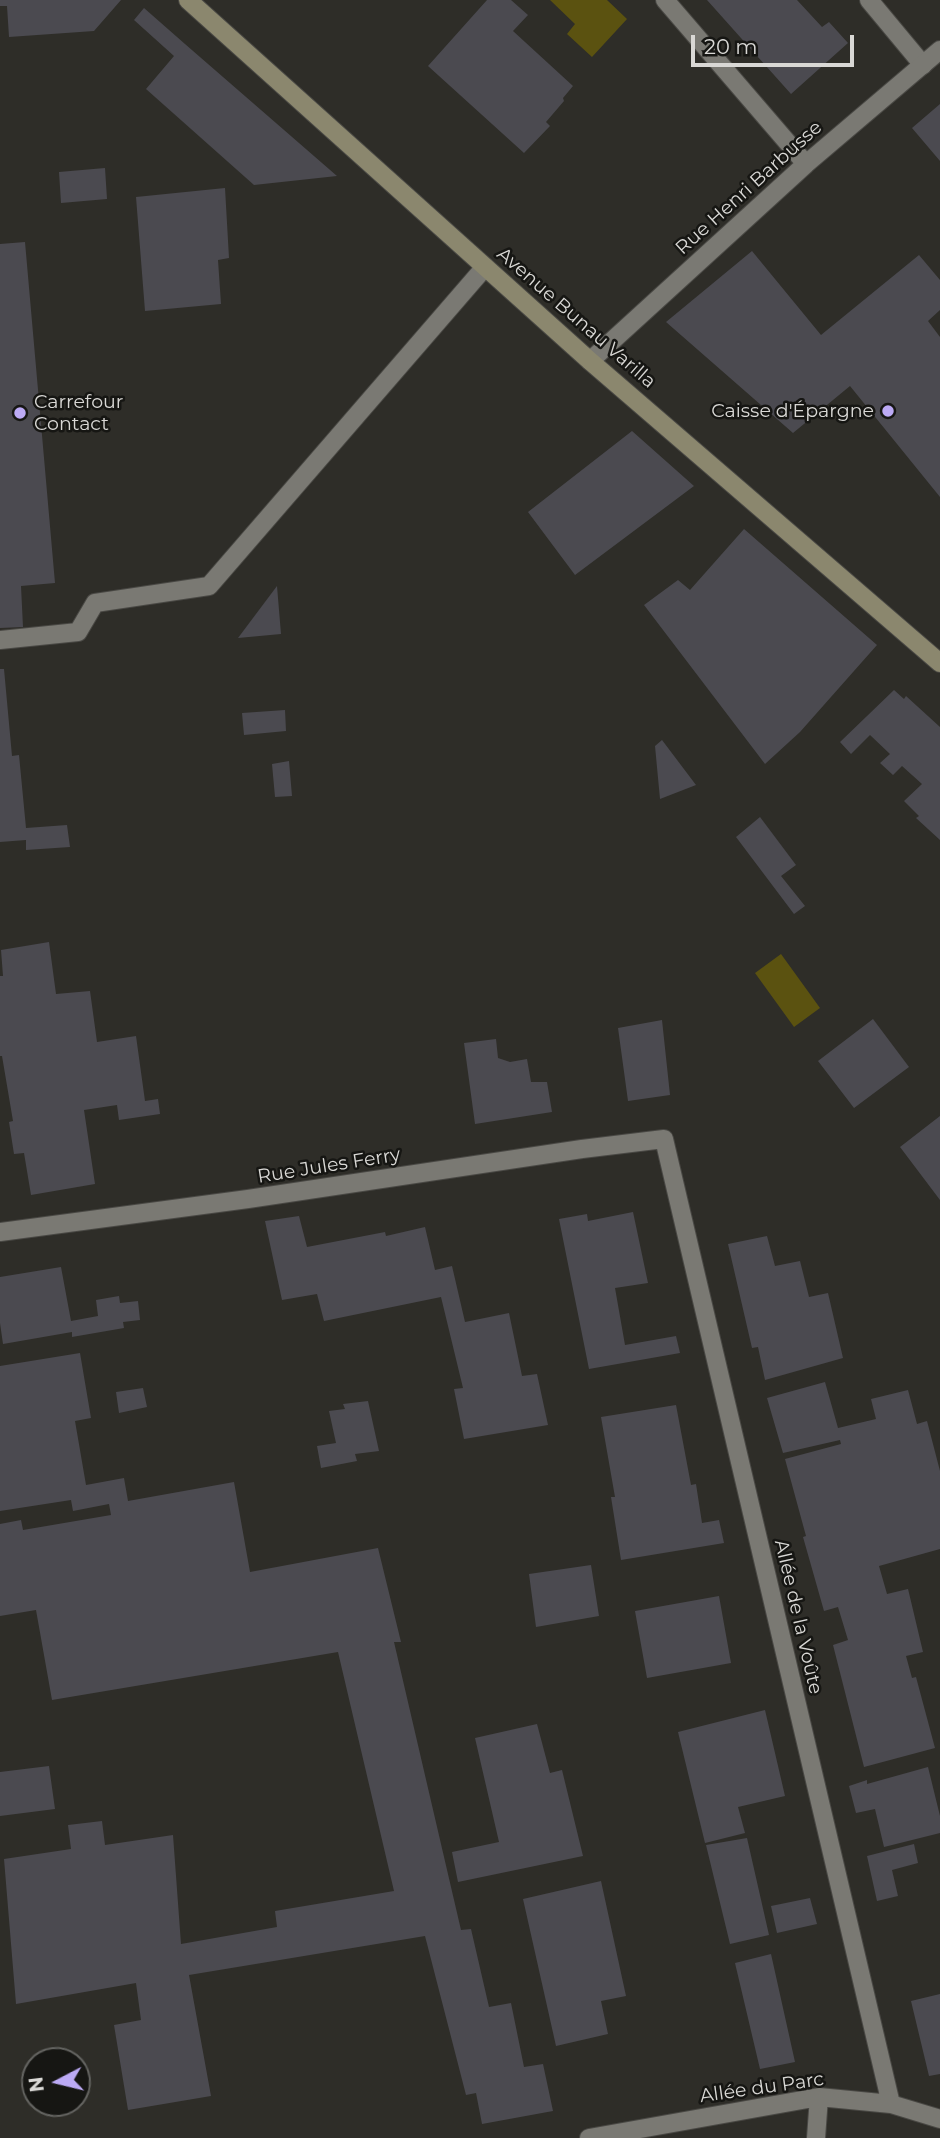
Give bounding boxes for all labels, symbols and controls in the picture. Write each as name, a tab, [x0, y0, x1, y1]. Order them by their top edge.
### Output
scale bar	[695, 21, 858, 65]
text: 20 m	[704, 34, 758, 59]
street label: Rue Henri Barbusse	[671, 116, 827, 260]
street label: Avenue Bunau Varilla	[492, 243, 660, 393]
place label: Carrefour Contact	[34, 391, 123, 435]
place label: Caisse d'Épargne	[711, 400, 874, 422]
marker: Caisse d'Épargne	[880, 403, 896, 419]
marker: Carrefour Contact	[12, 405, 28, 421]
street label: Rue Jules Ferry	[256, 1143, 402, 1189]
street label: Allée de la Voûte	[769, 1537, 827, 1697]
north arrow	[21, 2047, 91, 2117]
street label: Allée du Parc	[698, 2068, 826, 2108]
text: N	[24, 2075, 49, 2093]

